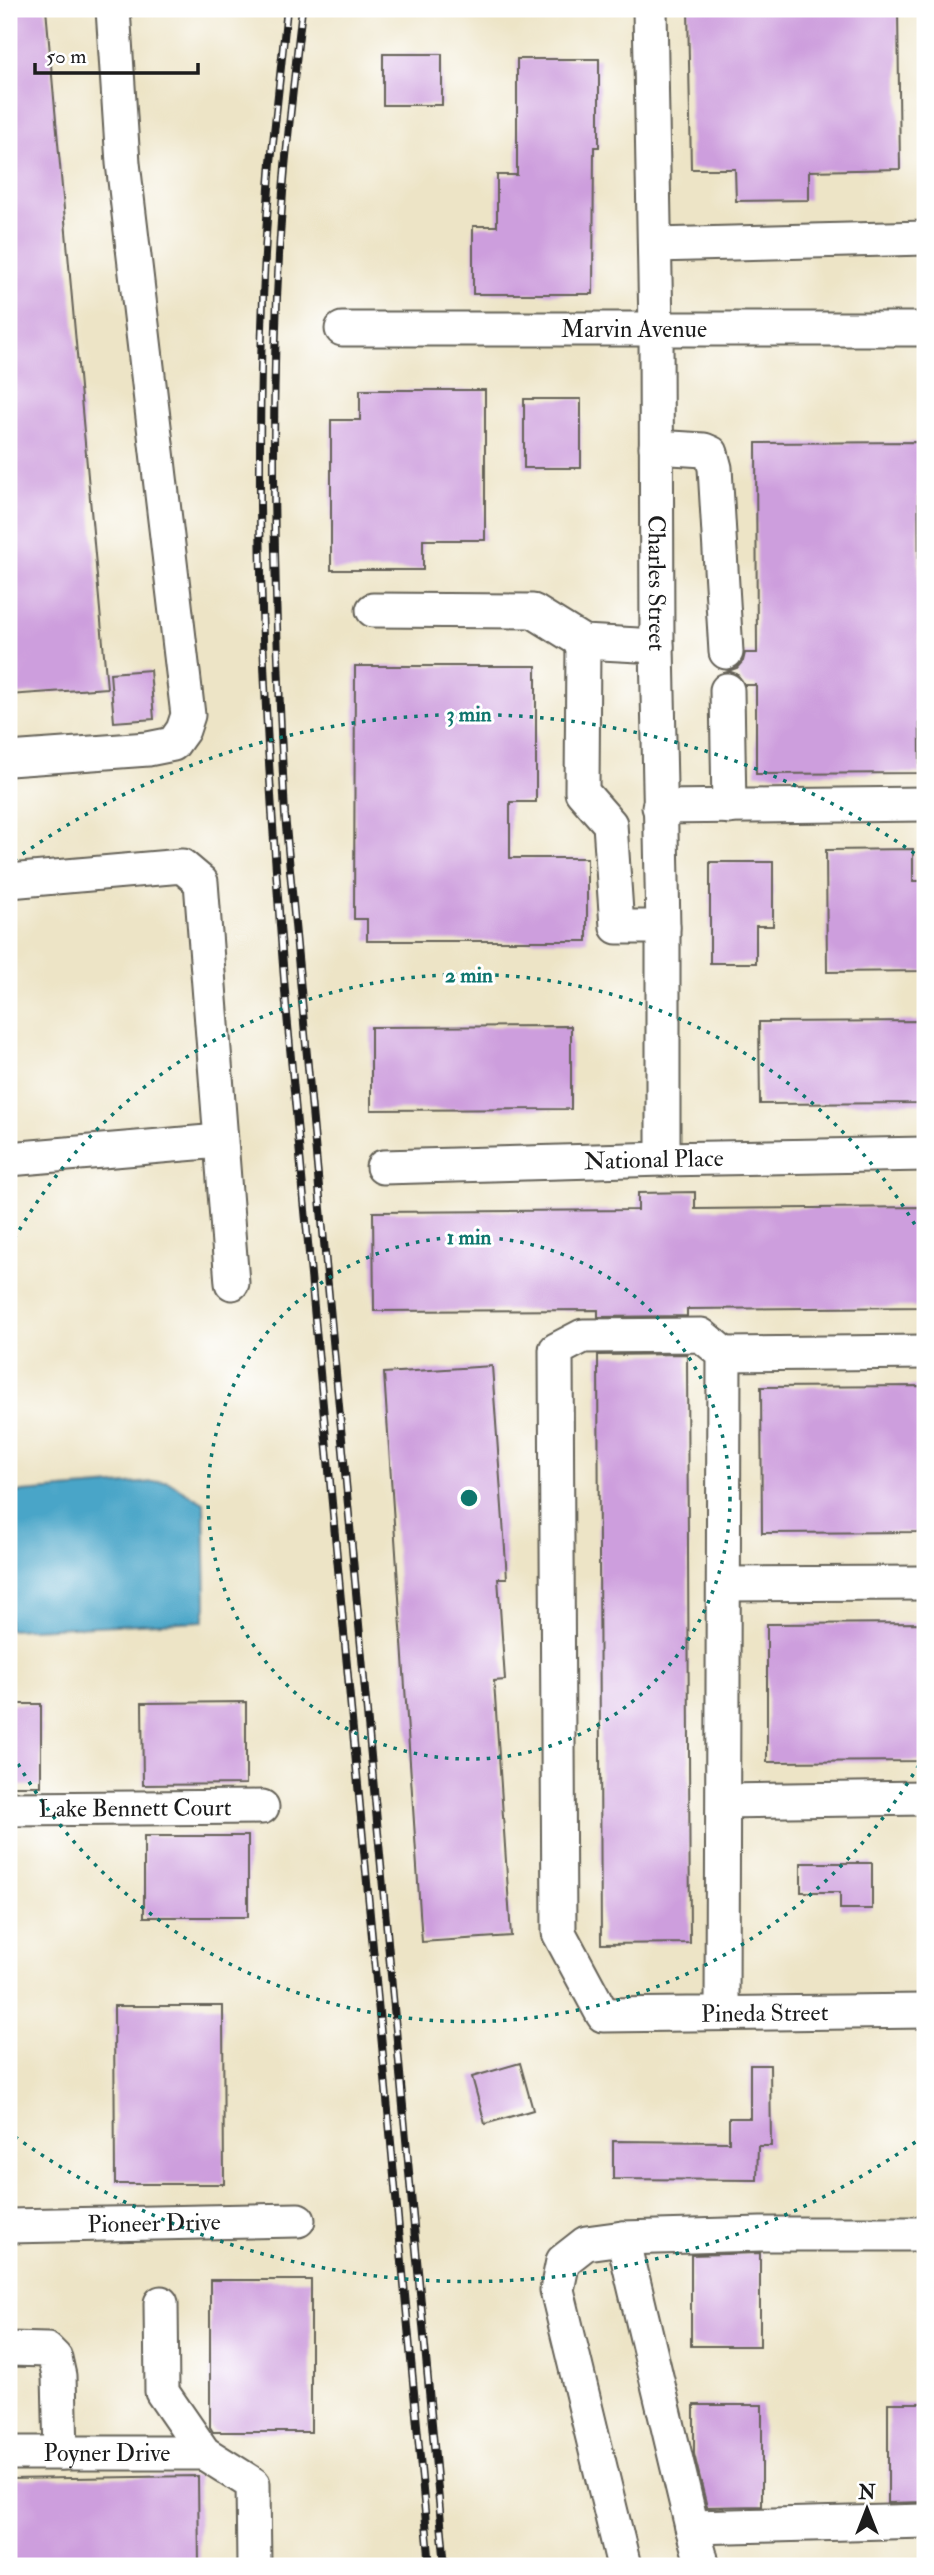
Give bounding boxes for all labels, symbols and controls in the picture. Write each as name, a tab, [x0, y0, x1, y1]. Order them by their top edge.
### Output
scale bar	[35, 32, 198, 76]
text: 50 m	[46, 43, 87, 70]
street label: Marvin Avenue	[561, 314, 707, 345]
street label: Charles Street	[641, 515, 672, 652]
text: 3 min	[446, 701, 492, 728]
text: 2 min	[445, 962, 493, 989]
street label: National Place	[584, 1143, 724, 1177]
text: 1 min	[447, 1224, 491, 1251]
centre of rings	[457, 1486, 481, 1510]
street label: Lake Bennett Court	[38, 1792, 232, 1825]
street label: Pineda Street	[701, 1997, 829, 2030]
street label: Pioneer Drive	[87, 2207, 221, 2240]
street label: Poyner Drive	[44, 2438, 170, 2469]
north arrow	[832, 2474, 902, 2544]
text: N	[857, 2481, 876, 2505]

